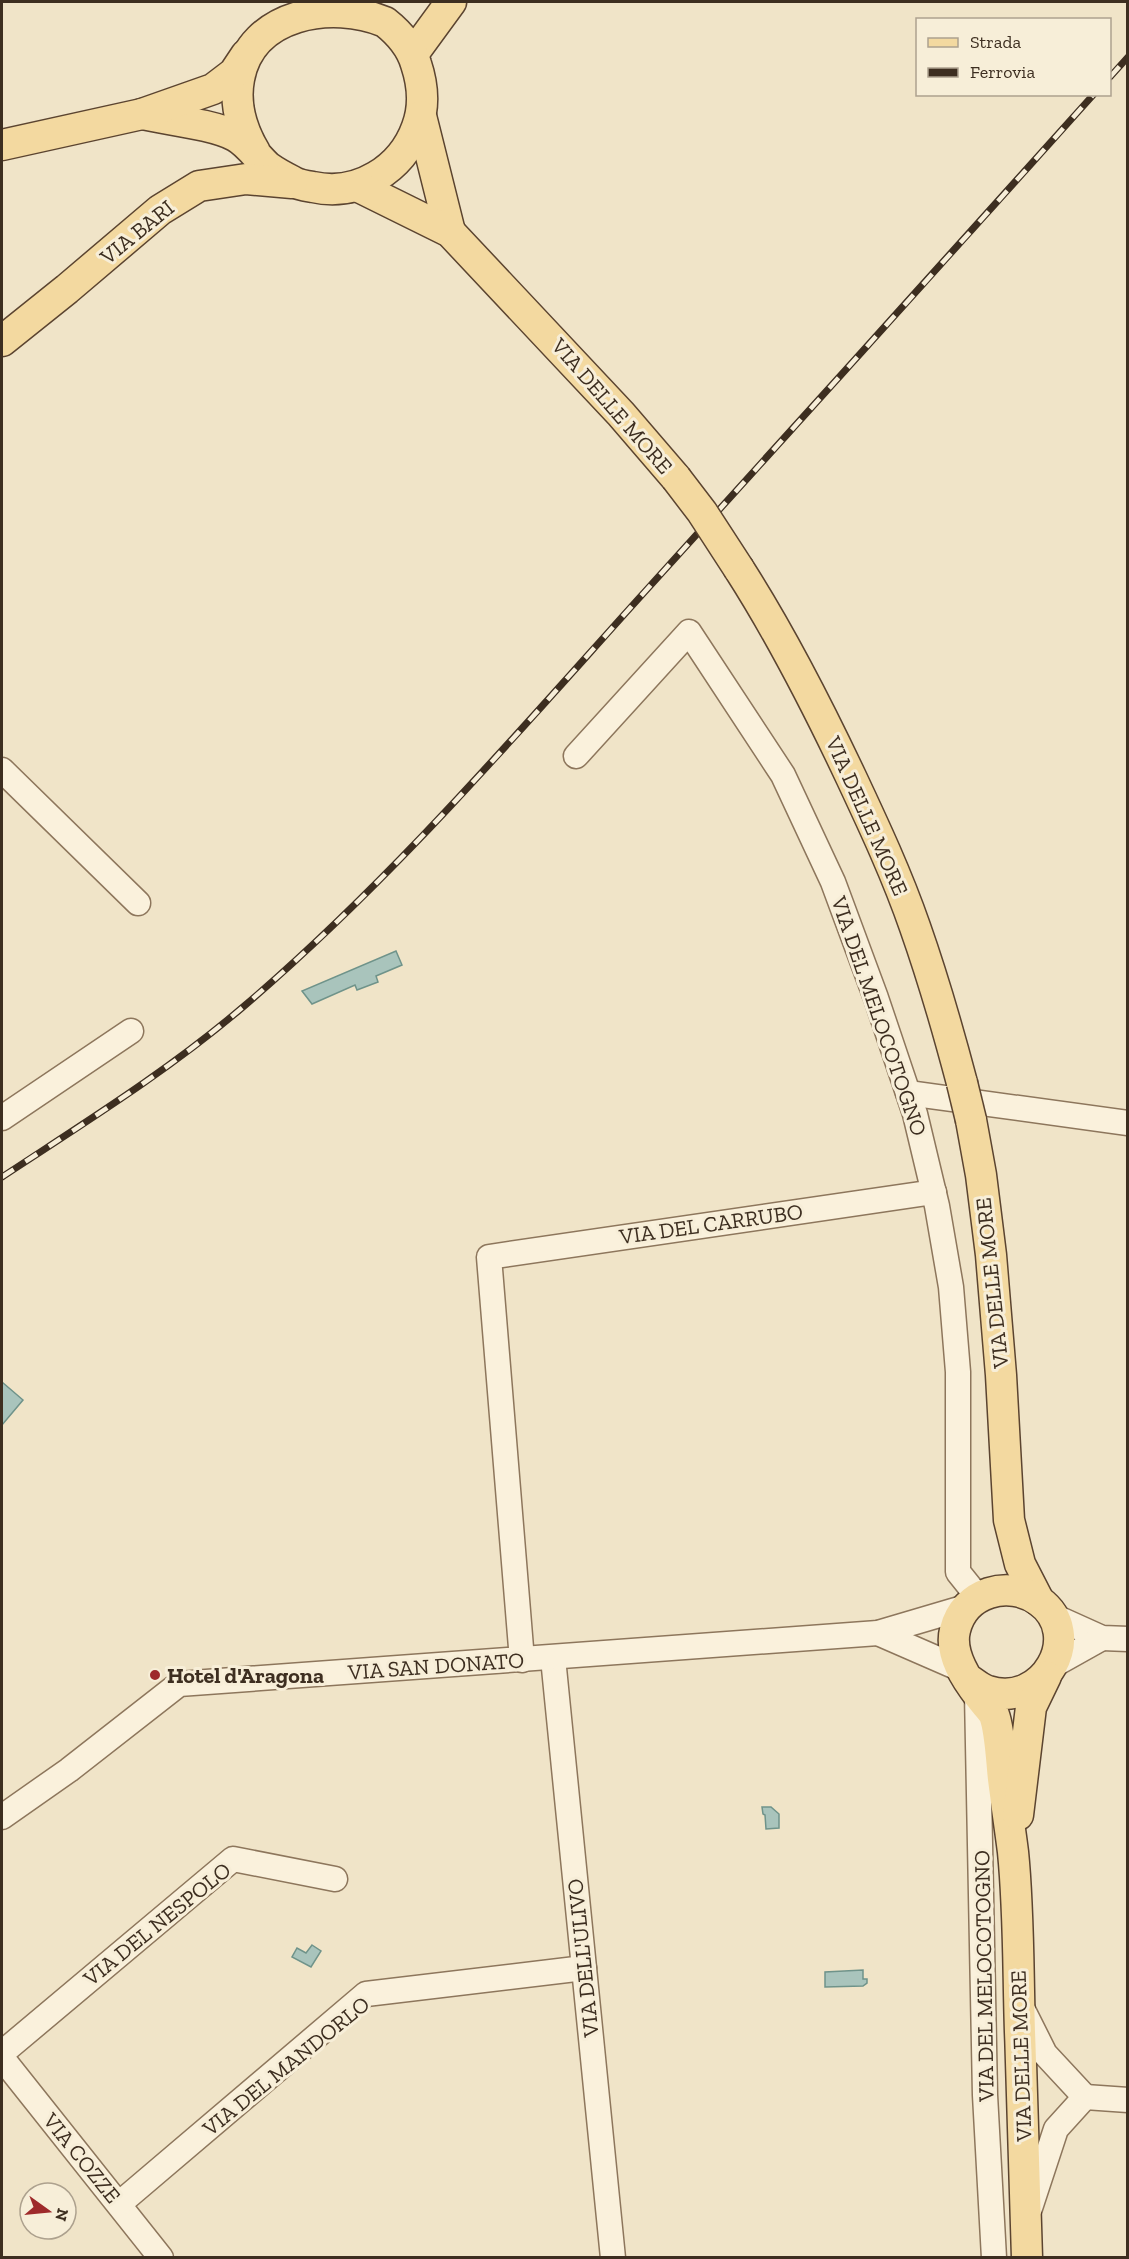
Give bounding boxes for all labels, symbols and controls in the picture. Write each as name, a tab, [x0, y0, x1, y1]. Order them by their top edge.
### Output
legend	[916, 18, 1111, 96]
text: Strada	[970, 31, 1021, 53]
text: Ferrovia	[970, 61, 1035, 83]
street label: VIA BARI	[94, 194, 180, 271]
street label: VIA DELLE MORE	[545, 332, 678, 480]
street label: VIA DELLE MORE	[819, 731, 914, 900]
street label: VIA DEL MELOCOTOGNO	[825, 892, 933, 1139]
street label: VIA DELLE MORE	[970, 1196, 1014, 1371]
street label: VIA DEL CARRUBO	[617, 1198, 804, 1250]
street label: VIA SAN DONATO	[346, 1646, 525, 1686]
place label: Hotel d'Aragona	[167, 1662, 324, 1689]
marker: Hotel d'Aragona	[148, 1668, 162, 1682]
street label: VIA DEL MELOCOTOGNO	[968, 1850, 1000, 2103]
street label: VIA DEL NESPOLO	[77, 1856, 236, 1992]
street label: VIA DELL'ULIVO	[561, 1877, 605, 2040]
street label: VIA DELLE MORE	[1005, 1970, 1038, 2143]
street label: VIA DEL MANDORLO	[196, 1990, 375, 2142]
street label: VIA COZZE	[37, 2107, 127, 2209]
north arrow	[18, 2181, 78, 2241]
text: N	[51, 2206, 73, 2223]

